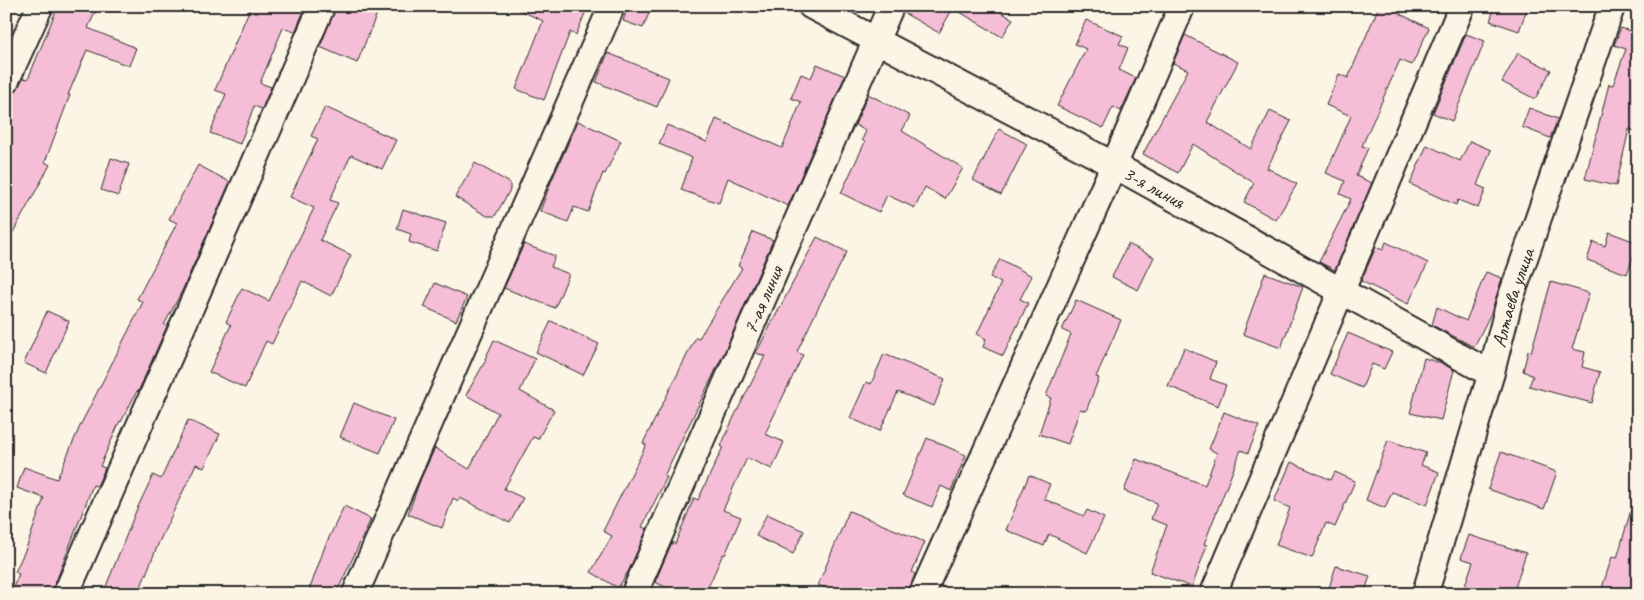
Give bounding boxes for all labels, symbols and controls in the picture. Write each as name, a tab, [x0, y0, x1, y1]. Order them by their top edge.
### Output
street label: 3-я линия	[1119, 161, 1189, 215]
street label: Алтаева улица	[1486, 243, 1541, 350]
street label: 7-ая линия	[737, 261, 789, 338]

